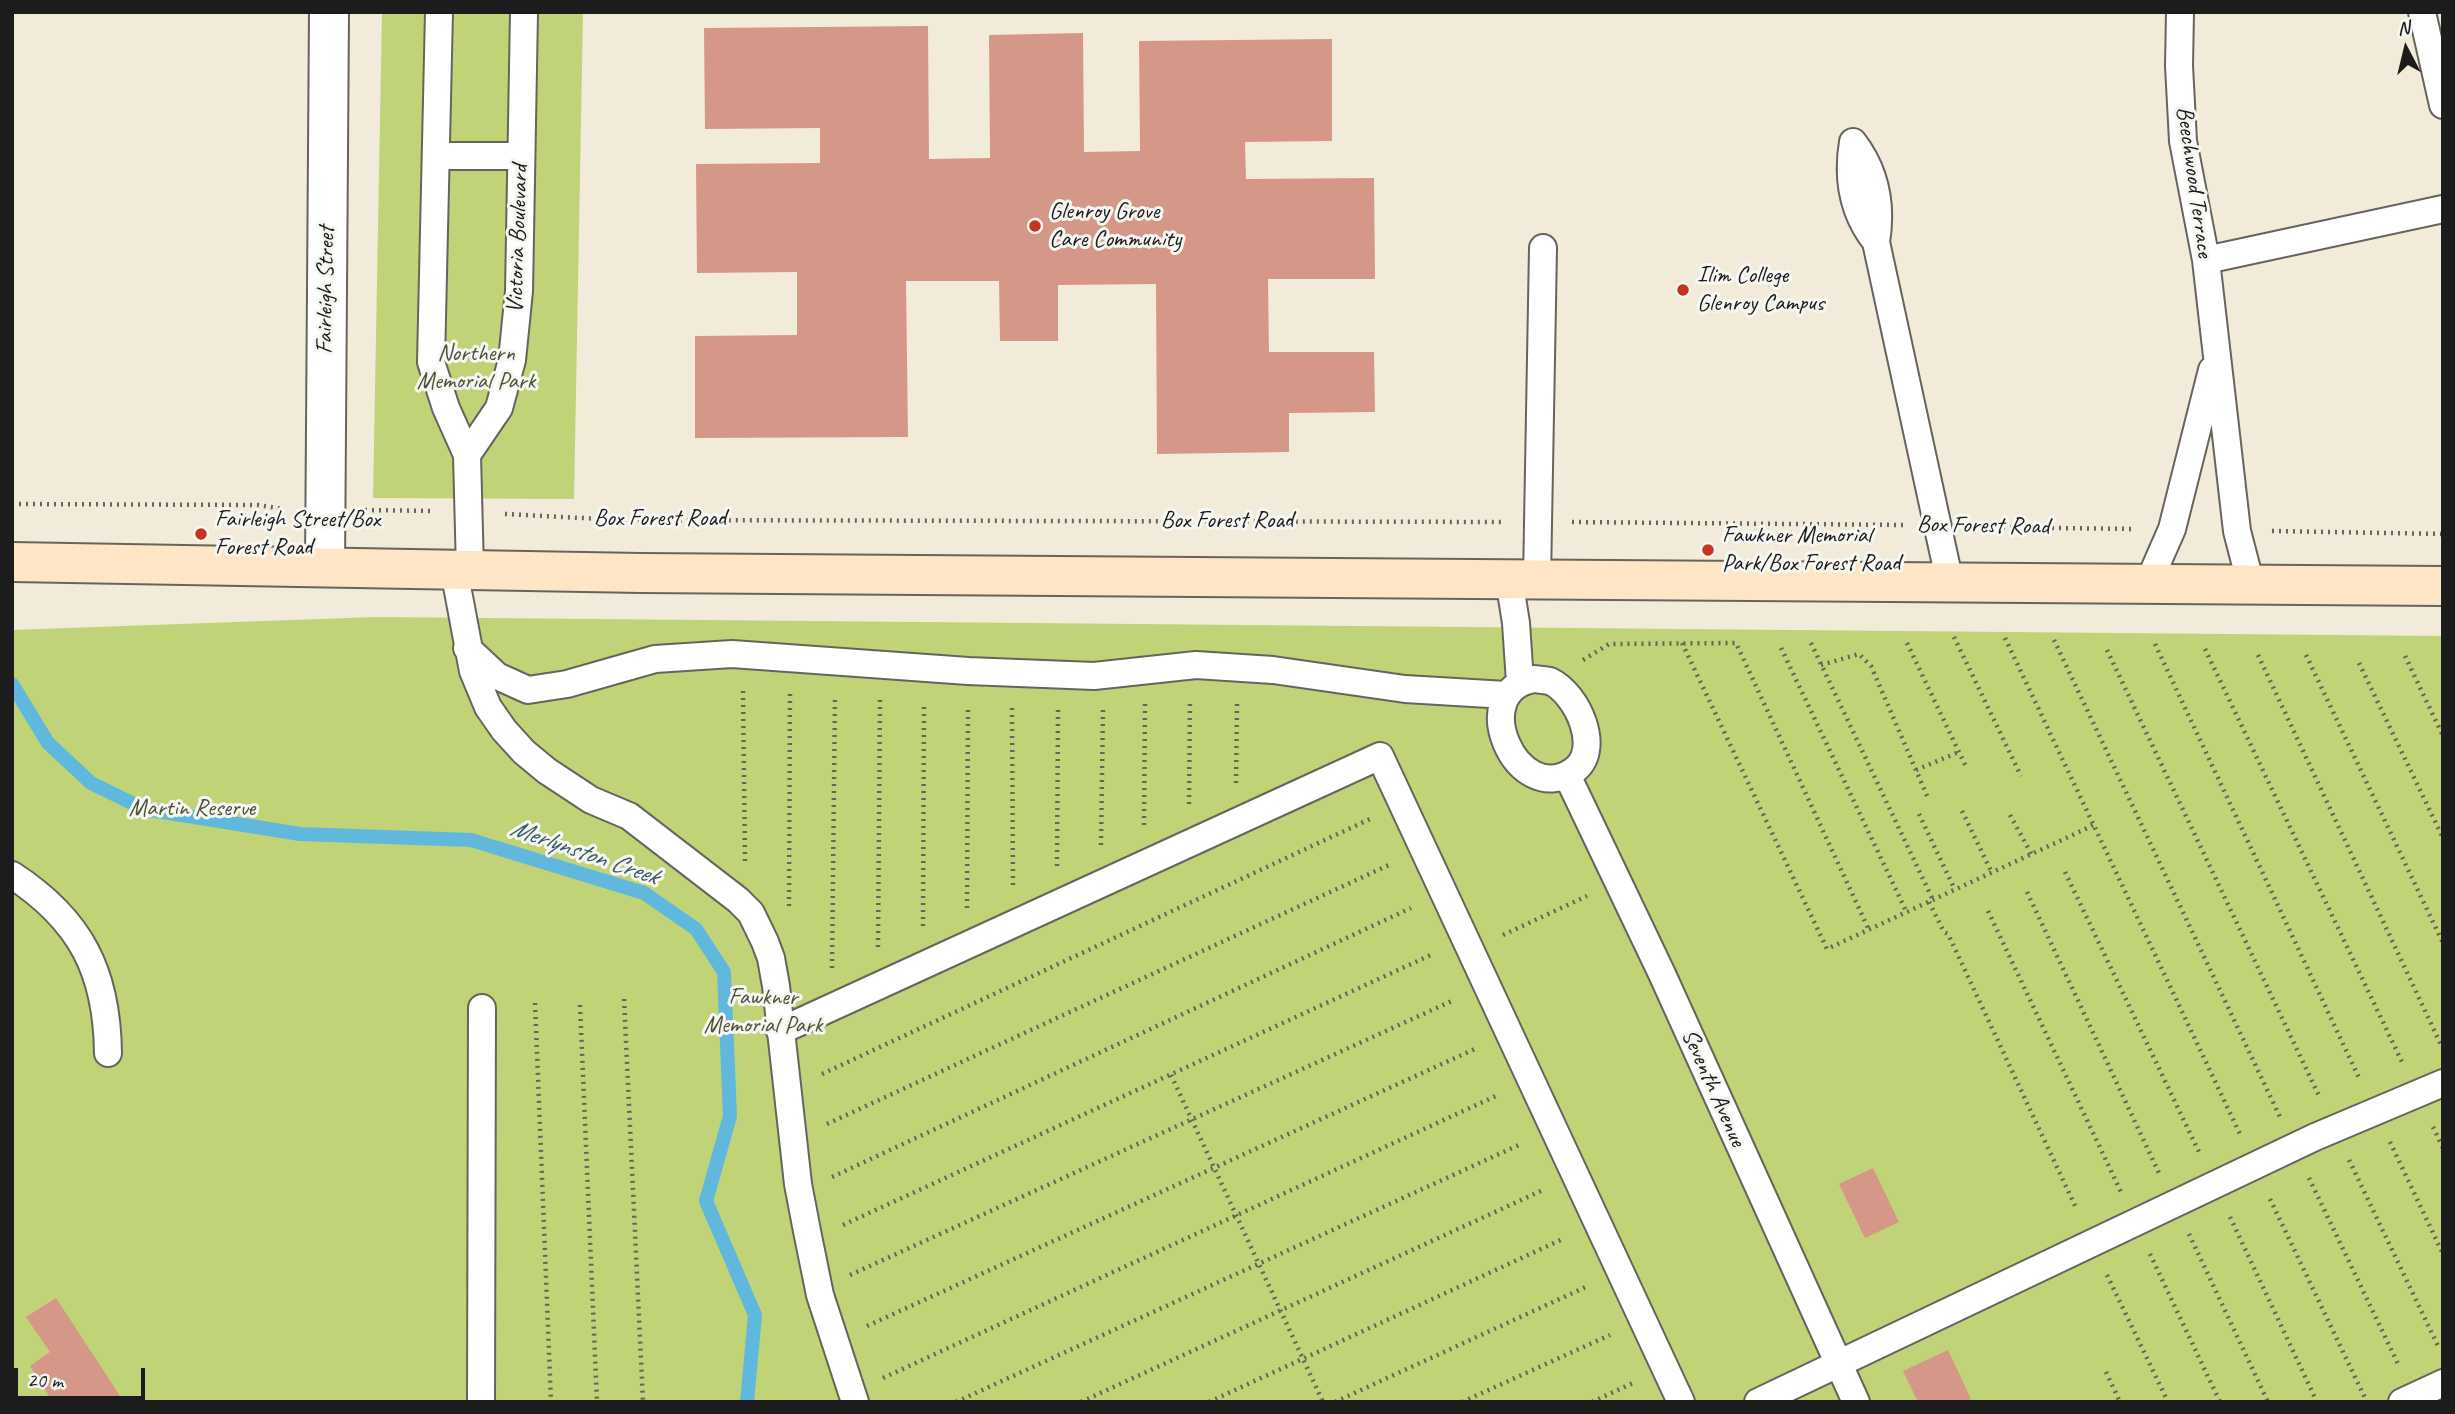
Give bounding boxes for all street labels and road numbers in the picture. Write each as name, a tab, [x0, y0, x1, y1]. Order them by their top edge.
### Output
street label: Beechwood Terrace	[2169, 105, 2219, 259]
street label: Victoria Boulevard	[501, 164, 535, 314]
street label: Fairleigh Street	[310, 226, 342, 354]
street label: Box Forest Road	[594, 505, 726, 533]
street label: Box Forest Road	[1161, 507, 1293, 535]
street label: Box Forest Road	[1917, 510, 2049, 542]
street label: Seventh Avenue	[1674, 1025, 1752, 1151]

